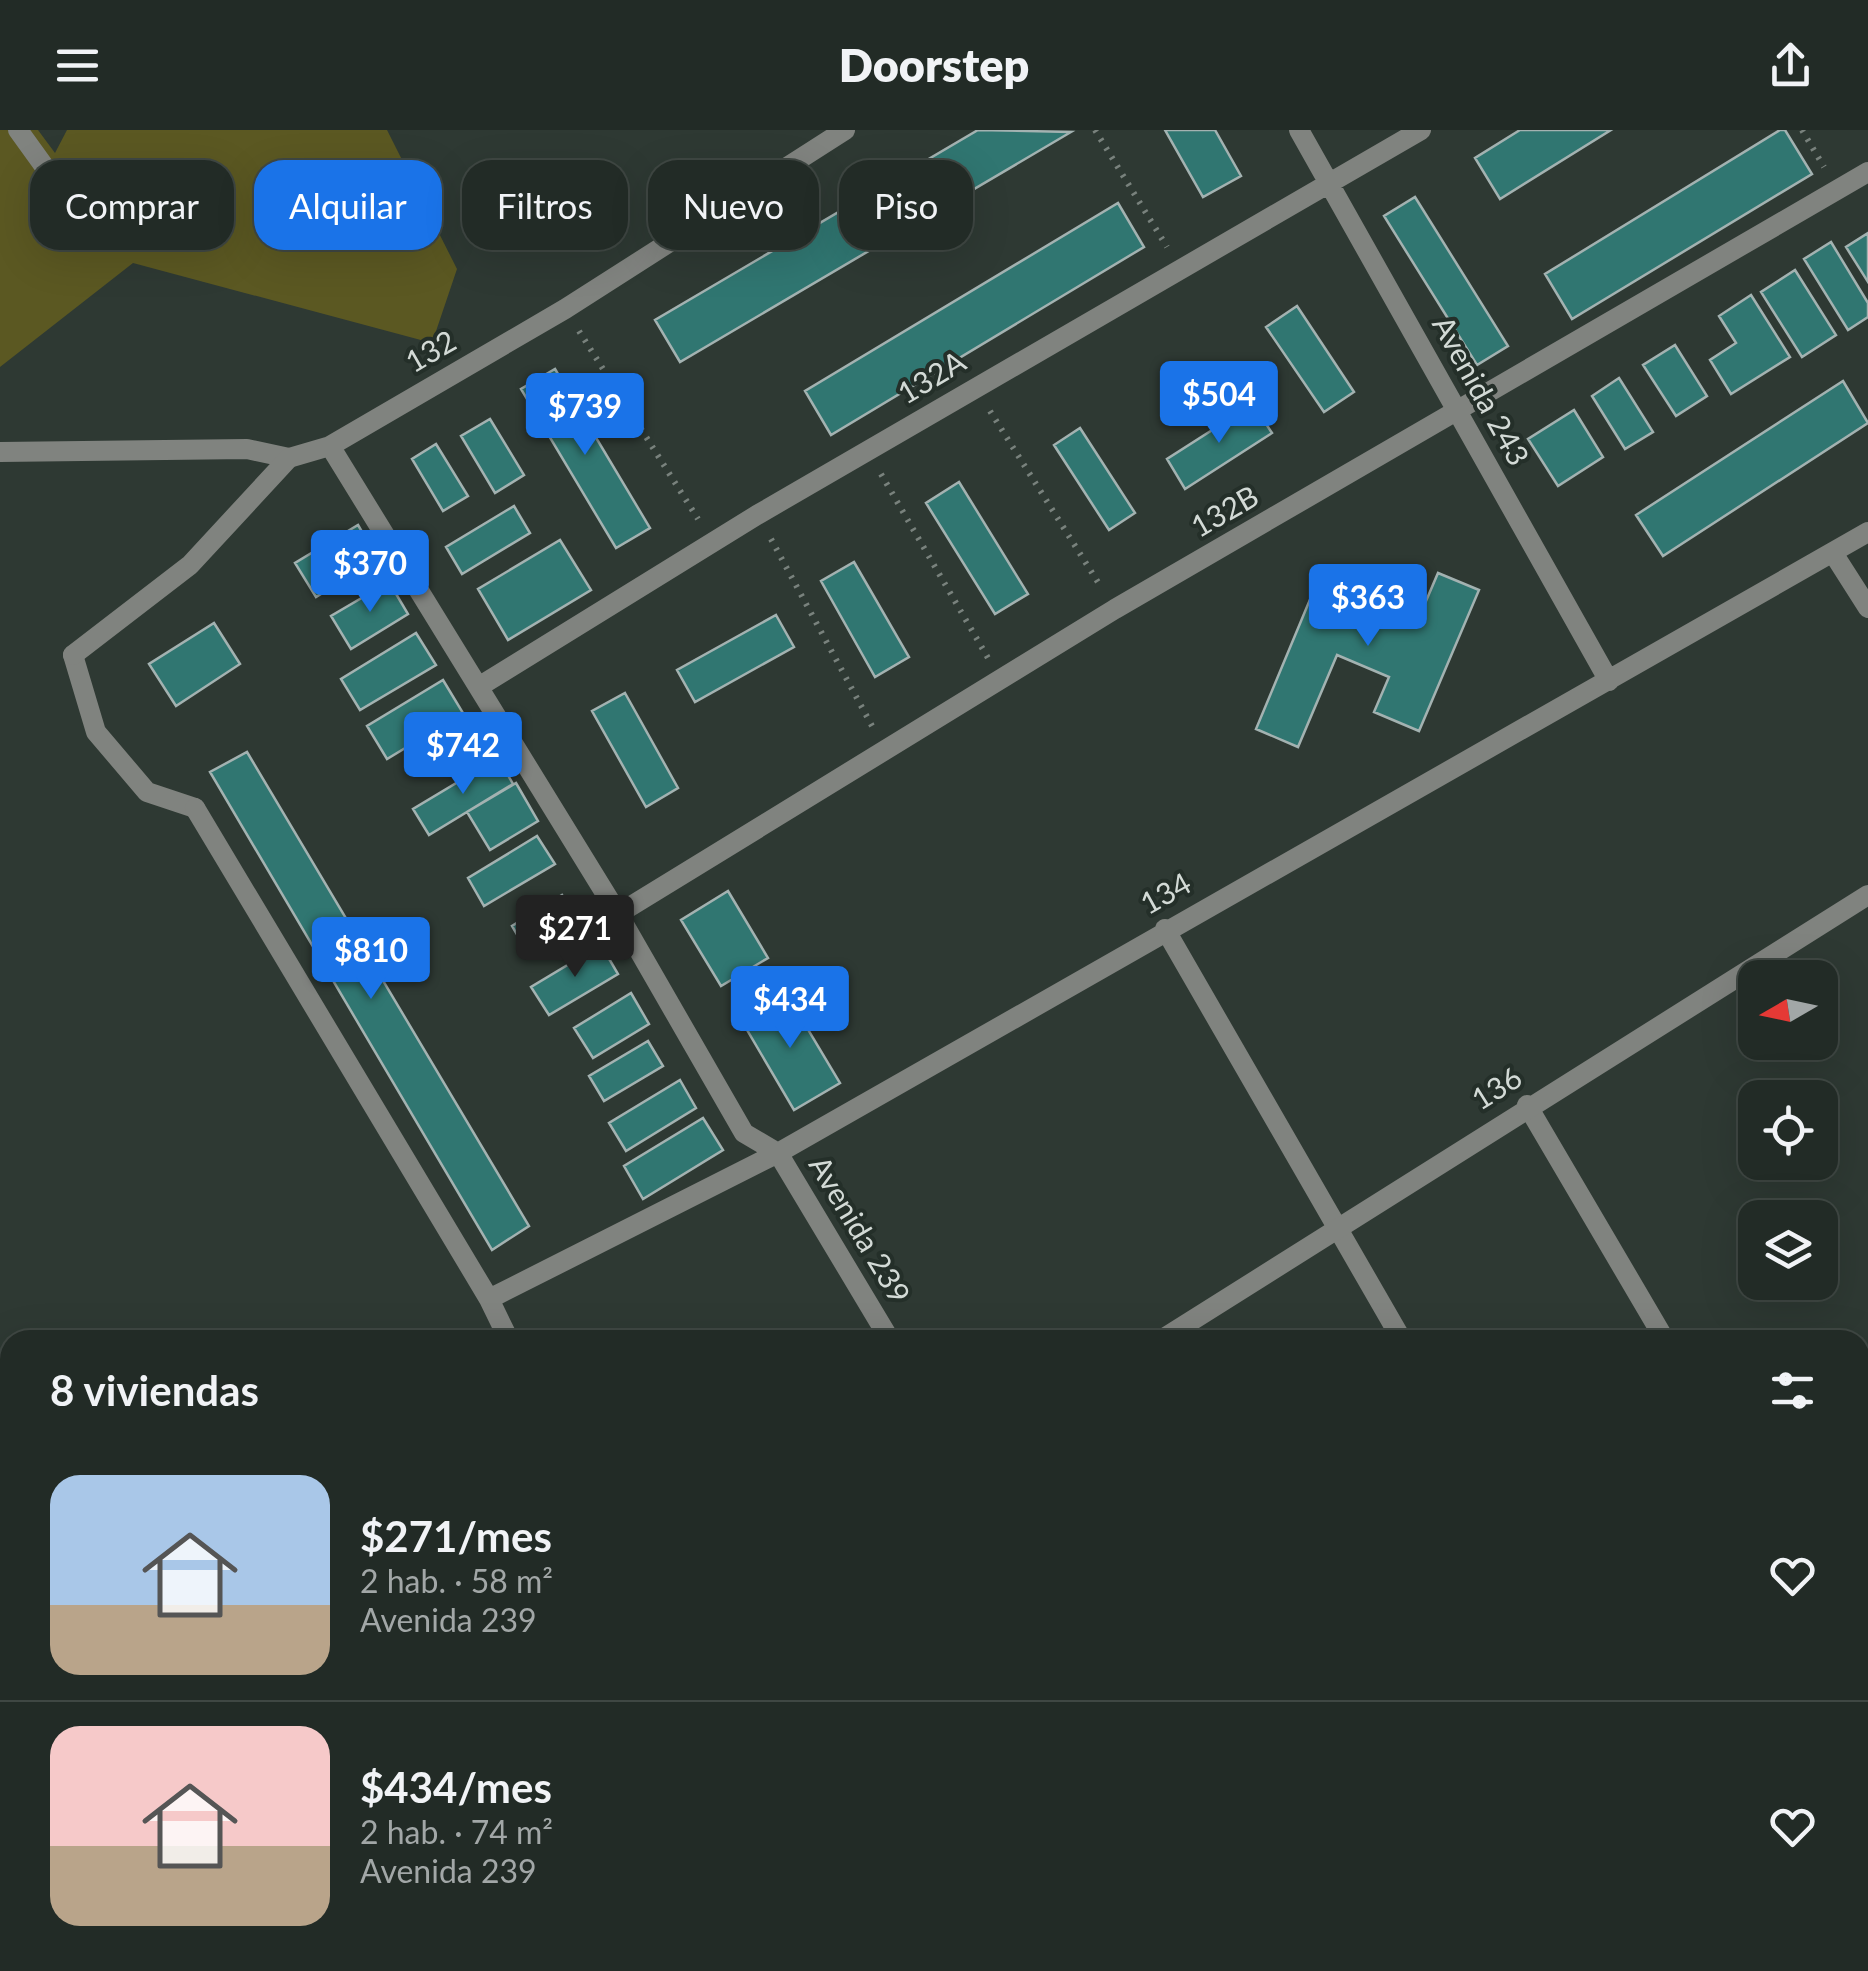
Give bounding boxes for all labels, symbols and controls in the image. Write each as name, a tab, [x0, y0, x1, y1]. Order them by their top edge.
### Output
icon: menu	[50, 38, 105, 93]
text: Doorstep	[839, 38, 1029, 92]
icon: share	[1763, 38, 1818, 93]
chip: Comprar	[30, 160, 234, 250]
chip: Alquilar	[254, 160, 442, 250]
chip: Filtros	[462, 160, 628, 250]
chip: Nuevo	[648, 160, 819, 250]
chip: Piso	[839, 160, 973, 250]
street label: Avenida 243	[1426, 309, 1538, 471]
street label: 132	[398, 322, 462, 379]
street label: 132A	[891, 342, 972, 410]
pin: $504	[1160, 361, 1278, 446]
pin: $739	[526, 373, 644, 458]
text: $504	[1182, 374, 1256, 413]
text: $739	[548, 386, 622, 425]
street label: 132B	[1184, 477, 1264, 544]
pin: $370	[311, 530, 429, 615]
text: $370	[333, 543, 407, 582]
pin: $363	[1309, 564, 1427, 649]
text: $363	[1331, 577, 1405, 616]
pin: $742	[404, 712, 522, 797]
text: $742	[426, 725, 500, 764]
street label: 134	[1133, 864, 1197, 921]
pin: $271	[516, 895, 634, 980]
text: $271	[538, 908, 612, 947]
pin: $810	[312, 917, 430, 1002]
text: $810	[334, 930, 408, 969]
north arrow	[1738, 960, 1838, 1060]
map controls	[1738, 960, 1838, 1300]
pin: $434	[731, 966, 849, 1051]
text: $434	[753, 979, 827, 1018]
street label: 136	[1464, 1058, 1528, 1116]
button: locate	[1738, 1080, 1838, 1180]
street label: Avenida 239	[803, 1149, 919, 1309]
button: layers	[1738, 1200, 1838, 1300]
icon: filters	[1765, 1363, 1820, 1418]
text: 8 viviendas	[50, 1365, 259, 1415]
text: $271/mes	[360, 1511, 552, 1561]
icon: home	[130, 1515, 250, 1635]
icon: heart	[1765, 1548, 1820, 1603]
text: 2 hab. · 58 m²	[360, 1561, 553, 1600]
text: Avenida 239	[360, 1600, 537, 1639]
text: $434/mes	[360, 1762, 552, 1812]
icon: home	[130, 1766, 250, 1886]
icon: heart	[1765, 1799, 1820, 1854]
text: 2 hab. · 74 m²	[360, 1812, 553, 1851]
text: Avenida 239	[360, 1851, 537, 1890]

